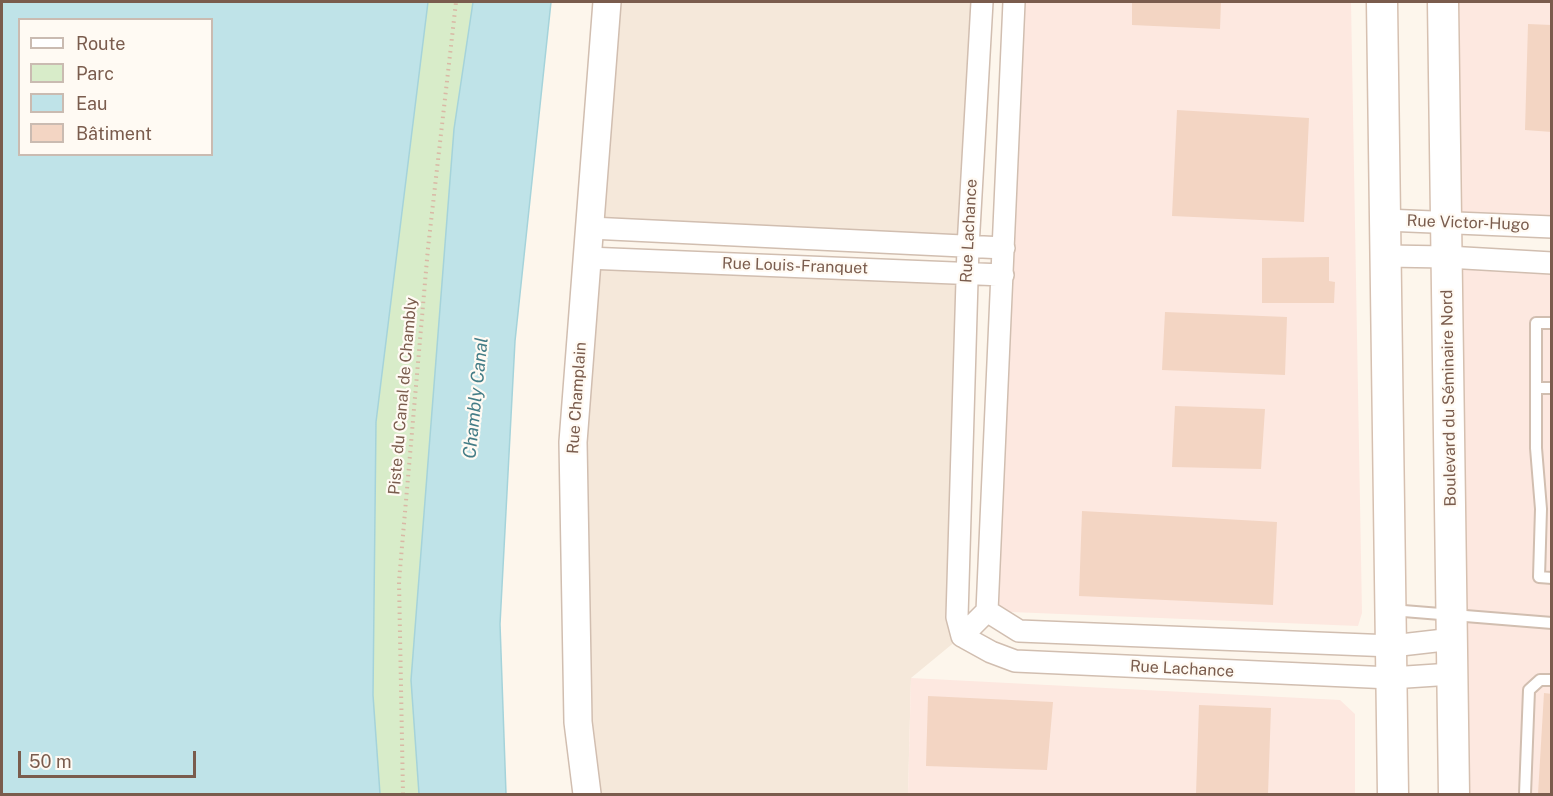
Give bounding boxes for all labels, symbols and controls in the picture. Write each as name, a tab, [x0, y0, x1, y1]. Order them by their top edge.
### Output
legend	[18, 18, 213, 156]
text: Route	[76, 33, 125, 54]
text: Parc	[76, 63, 114, 84]
text: Eau	[76, 93, 107, 114]
text: Bâtiment	[76, 123, 152, 144]
street label: Rue Lachance	[957, 178, 981, 284]
street label: Rue Victor-Hugo	[1406, 211, 1530, 235]
street label: Rue Louis-Franquet	[722, 254, 868, 278]
street label: Boulevard du Séminaire Nord	[1438, 289, 1460, 507]
street label: Piste du Canal de Chambly	[385, 296, 421, 496]
water label: Chambly Canal	[459, 336, 493, 460]
street label: Rue Champlain	[564, 341, 590, 455]
street label: Rue Lachance	[1129, 657, 1235, 681]
scale bar	[21, 739, 200, 777]
text: 50 m	[29, 751, 72, 772]

